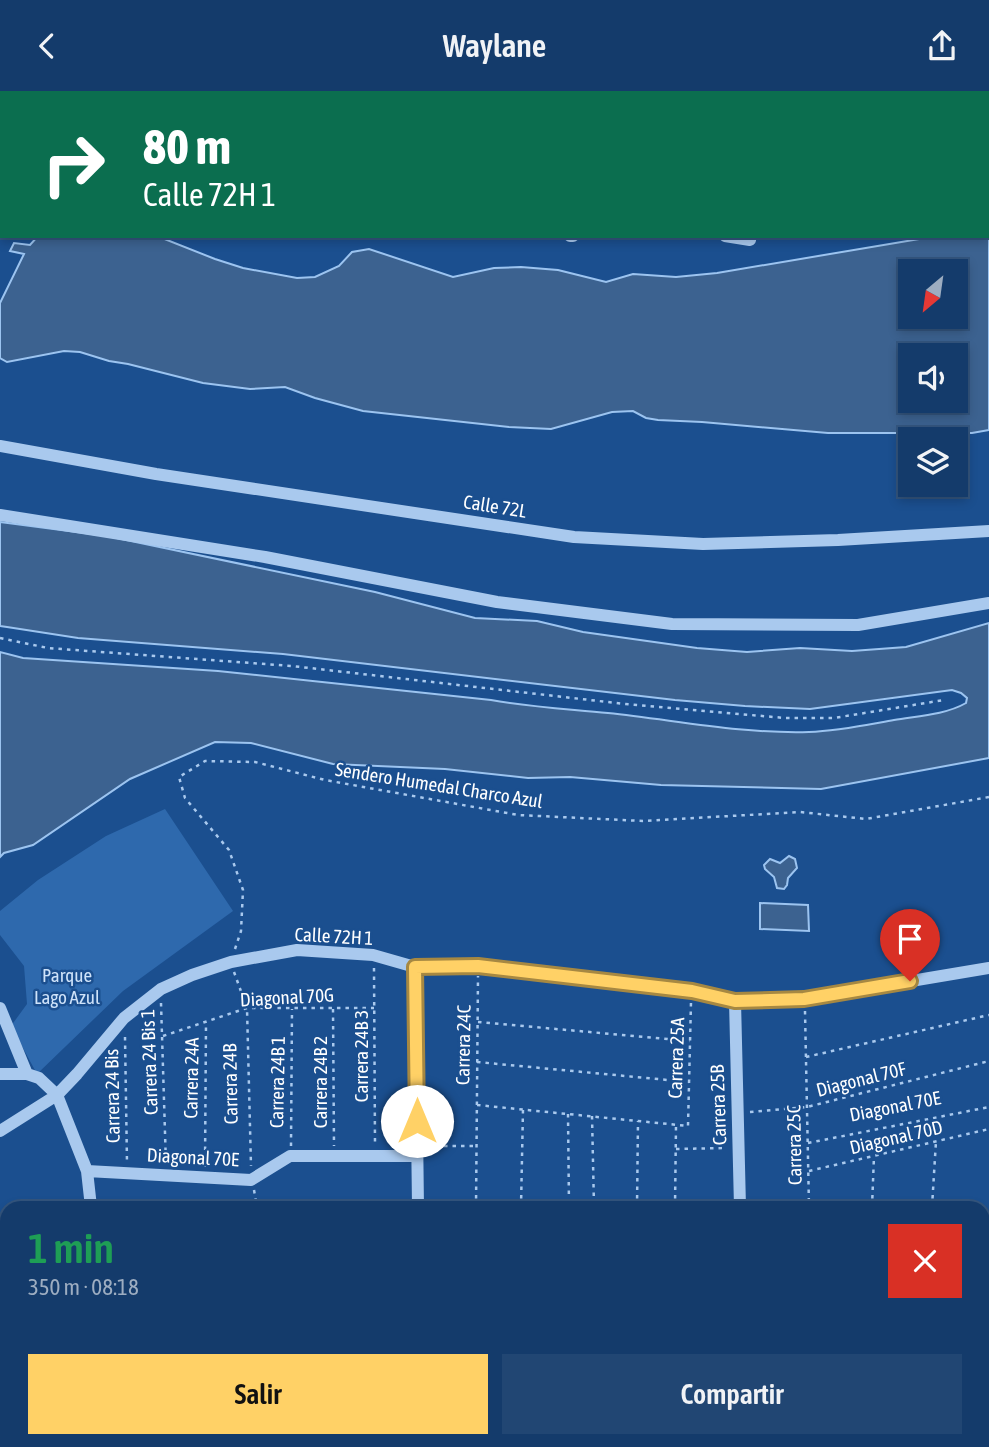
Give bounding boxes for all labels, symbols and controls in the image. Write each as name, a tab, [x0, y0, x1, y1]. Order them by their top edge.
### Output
icon: back	[28, 27, 66, 65]
text: Waylane	[443, 27, 546, 64]
icon: share	[923, 27, 961, 65]
text: 80 m	[143, 118, 231, 174]
icon: right	[28, 119, 119, 210]
text: Calle 72H 1	[143, 176, 276, 213]
north arrow	[898, 259, 968, 329]
map controls	[898, 259, 968, 497]
button: sound	[898, 343, 968, 413]
button: layers	[898, 427, 968, 497]
street label: Calle 72L	[462, 490, 529, 522]
street label: Sendero Humedal Charco Azul	[334, 758, 544, 812]
pin	[880, 909, 940, 981]
icon: arrive	[891, 920, 929, 958]
street label: Calle 72H 1	[294, 923, 374, 949]
park label: Parque Lago Azul	[34, 964, 100, 1008]
street label: Diagonal 70G	[239, 984, 335, 1010]
street label: Carrera 24C	[451, 1004, 475, 1085]
street label: Carrera 24 Bis 1	[136, 1009, 162, 1115]
street label: Carrera 24B 3	[350, 1010, 372, 1102]
street label: Carrera 25A	[664, 1016, 688, 1099]
street label: Carrera 24B 1	[265, 1036, 289, 1128]
street label: Carrera 24B 2	[309, 1036, 331, 1128]
street label: Carrera 24A	[179, 1037, 203, 1119]
street label: Carrera 24B	[218, 1043, 242, 1125]
street label: Carrera 24 Bis	[100, 1048, 124, 1143]
street label: Diagonal 70F	[814, 1057, 909, 1101]
street label: Carrera 25B	[706, 1064, 730, 1146]
position arrow	[380, 1084, 454, 1158]
street label: Diagonal 70E	[848, 1086, 942, 1126]
street label: Carrera 25C	[782, 1104, 806, 1185]
street label: Diagonal 70D	[847, 1116, 945, 1158]
street label: Diagonal 70E	[146, 1144, 240, 1170]
text: 1 min	[28, 1224, 114, 1272]
button: close	[888, 1224, 962, 1298]
text: 350 m · 08:18	[28, 1274, 139, 1300]
button: Salir	[28, 1354, 488, 1434]
button: Compartir	[502, 1354, 962, 1434]

